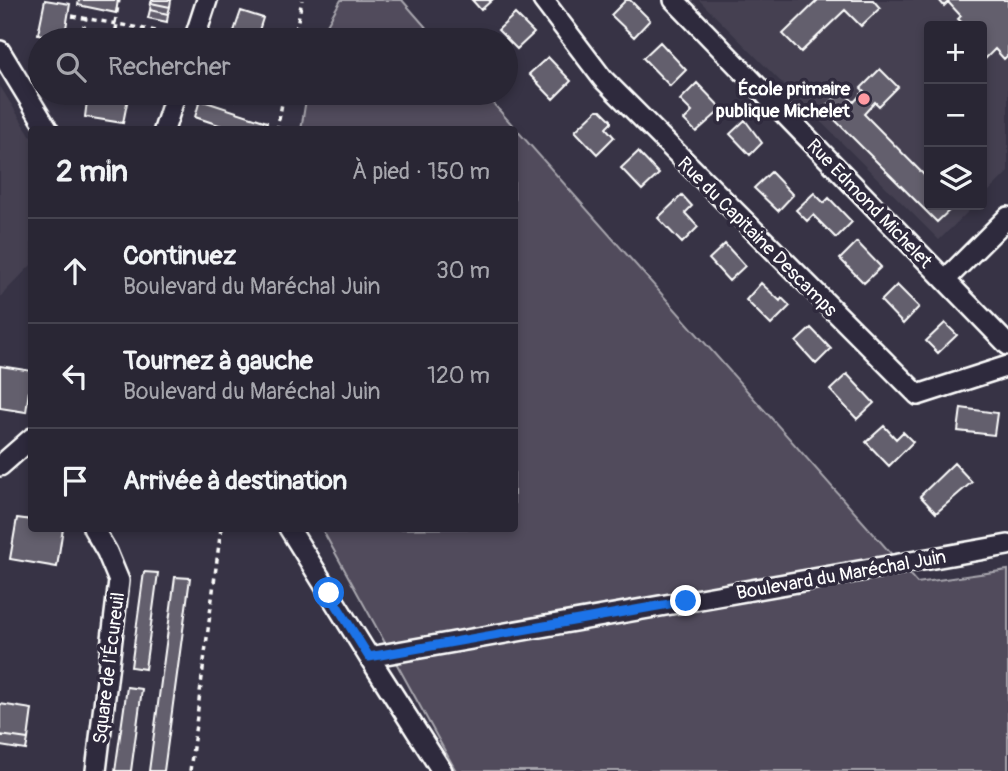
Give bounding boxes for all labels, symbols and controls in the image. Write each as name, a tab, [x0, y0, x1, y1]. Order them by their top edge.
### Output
map controls	[924, 21, 987, 210]
button: +	[924, 21, 987, 84]
search box	[28, 28, 518, 105]
icon: search	[52, 48, 90, 86]
text: Rechercher	[108, 51, 231, 83]
place label: École primaire publique Michelet	[716, 77, 851, 123]
button: −	[924, 84, 987, 147]
marker: École primaire publique Michelet	[856, 91, 872, 107]
street label: Rue Edmond Michelet	[801, 134, 937, 274]
button: layers	[924, 147, 987, 210]
street label: Rue du Capitaine Descamps	[672, 152, 843, 322]
text: 2 min	[56, 153, 128, 190]
text: À pied · 150 m	[352, 157, 490, 186]
text: Continuez	[123, 240, 236, 272]
icon: ahead	[56, 252, 94, 290]
text: 30 m	[436, 256, 490, 285]
text: Boulevard du Maréchal Juin	[123, 272, 380, 301]
text: Tournez à gauche	[123, 345, 313, 377]
icon: left	[56, 357, 94, 395]
text: 120 m	[427, 361, 490, 390]
text: Boulevard du Maréchal Juin	[123, 377, 380, 406]
icon: arrive	[56, 462, 94, 500]
text: Arrivée à destination	[123, 465, 347, 497]
street label: Boulevard du Maréchal Juin	[734, 545, 948, 605]
route start	[313, 577, 344, 608]
route end	[670, 585, 701, 616]
street label: Square de l'Écureuil	[88, 591, 130, 745]

